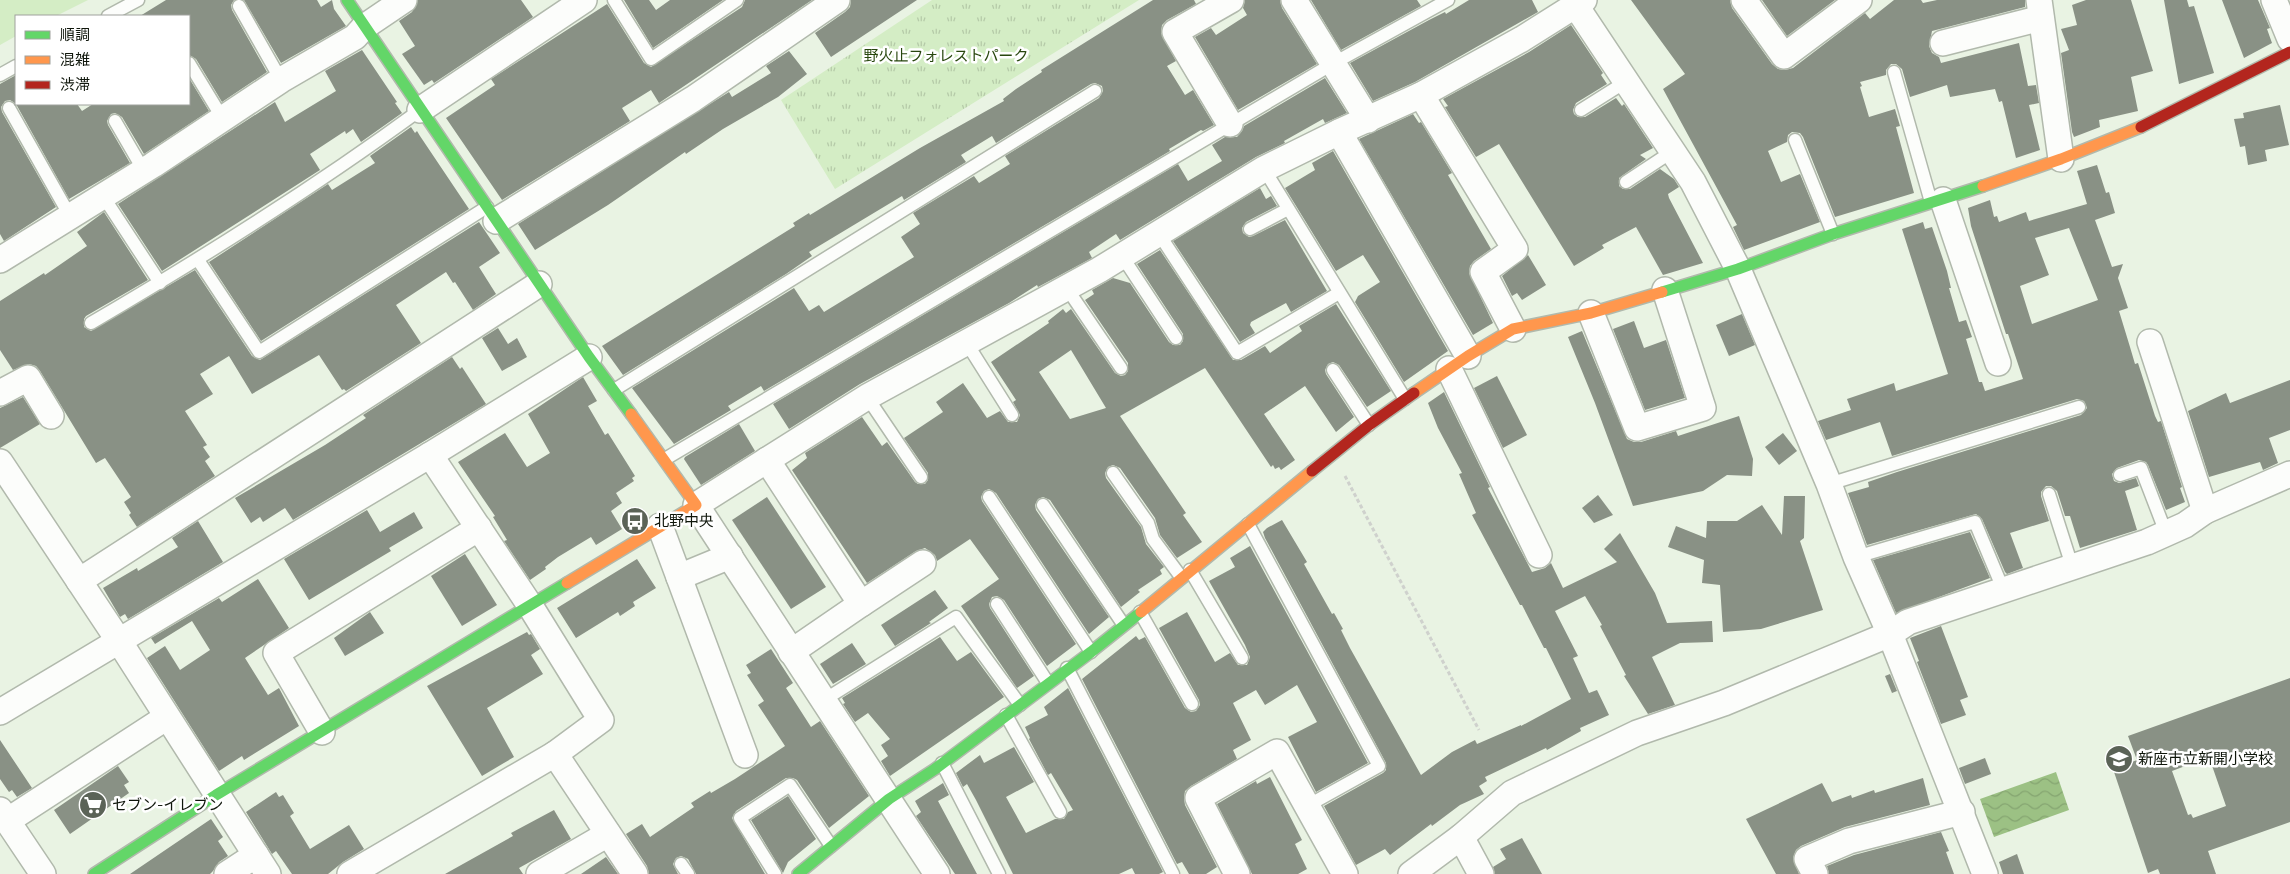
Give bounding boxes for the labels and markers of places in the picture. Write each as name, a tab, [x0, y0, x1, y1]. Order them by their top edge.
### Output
bus stop icon: 北野中央	[620, 506, 650, 536]
place label: 北野中央	[654, 512, 714, 530]
school or university icon: 新座市立新開小学校	[2104, 744, 2134, 774]
place label: 新座市立新開小学校	[2138, 750, 2273, 768]
supermarket icon: セブン-イレブン	[78, 790, 108, 820]
place label: セブン-イレブン	[112, 796, 223, 814]

